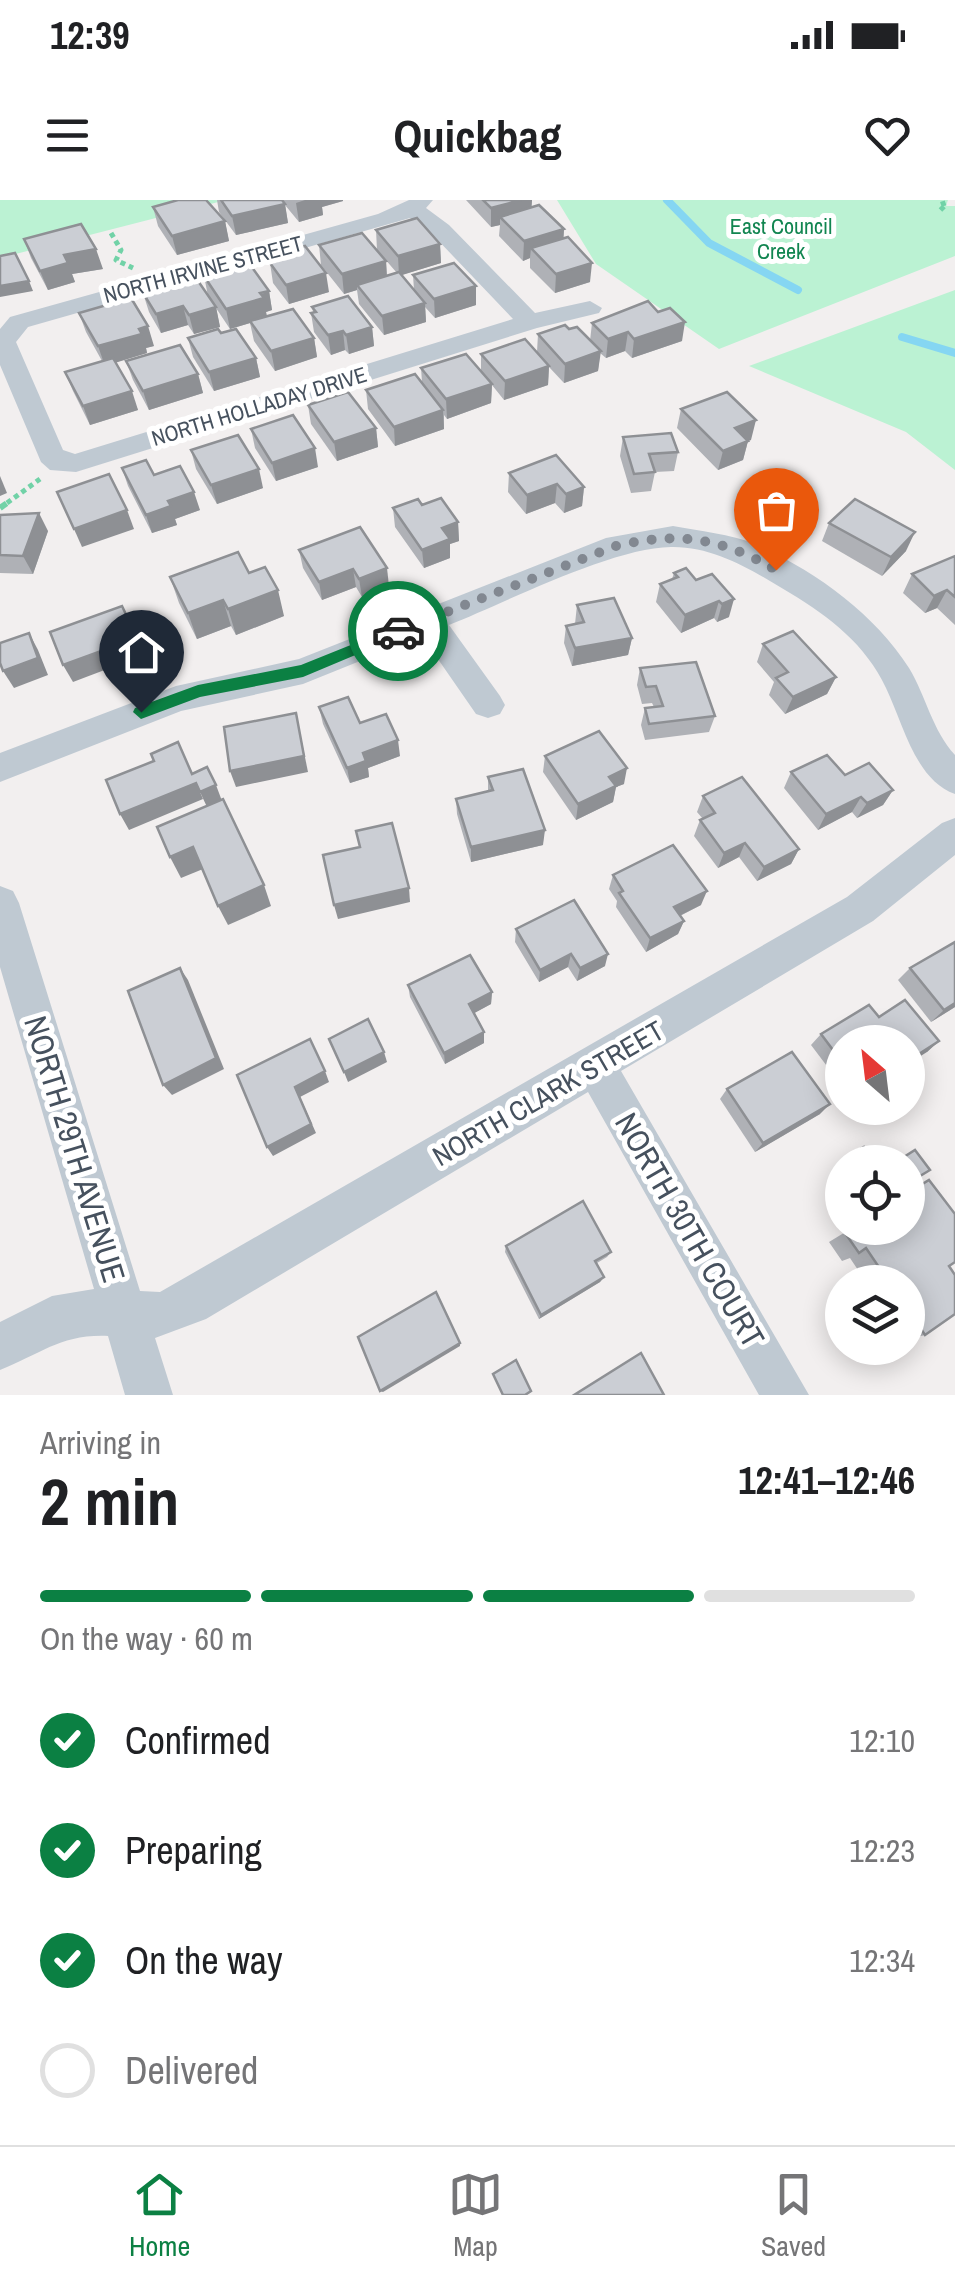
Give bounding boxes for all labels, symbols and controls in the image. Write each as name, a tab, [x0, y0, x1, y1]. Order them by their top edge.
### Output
text: 12:39	[50, 10, 130, 61]
text: Quickbag	[393, 105, 562, 166]
icon: menu	[40, 108, 95, 163]
icon: heart	[860, 108, 915, 163]
park label: East Council Creek	[730, 211, 832, 266]
street label: NORTH IRVINE STREET	[100, 228, 306, 310]
street label: NORTH HOLLADAY DRIVE	[148, 359, 370, 453]
pin	[734, 468, 819, 571]
icon: bag	[749, 483, 804, 538]
courier	[348, 581, 448, 681]
icon: car	[371, 604, 426, 659]
pin	[99, 610, 184, 713]
icon: home	[114, 625, 169, 680]
street label: NORTH 29TH AVENUE	[14, 1011, 136, 1287]
street label: NORTH CLARK STREET	[425, 1011, 671, 1175]
north arrow	[825, 1025, 925, 1125]
map controls	[825, 1025, 925, 1365]
street label: NORTH 30TH COURT	[605, 1105, 775, 1355]
button: locate	[825, 1145, 925, 1245]
button: layers	[825, 1265, 925, 1365]
text: Arriving in	[40, 1421, 161, 1464]
text: 12:41–12:46	[738, 1455, 915, 1506]
text: 2 min	[40, 1458, 179, 1545]
text: On the way · 60 m	[40, 1617, 253, 1660]
icon: check	[40, 1713, 95, 1768]
text: Confirmed	[125, 1715, 270, 1766]
text: 12:10	[849, 1719, 915, 1762]
icon: check	[40, 1823, 95, 1878]
text: Preparing	[125, 1825, 262, 1876]
text: 12:23	[849, 1829, 915, 1872]
icon: check	[40, 1933, 95, 1988]
text: On the way	[125, 1935, 283, 1986]
text: 12:34	[849, 1939, 915, 1982]
text: Delivered	[125, 2045, 258, 2096]
tab: Home	[129, 2167, 190, 2265]
tab: Map	[448, 2167, 503, 2265]
tab: Saved	[761, 2167, 826, 2265]

